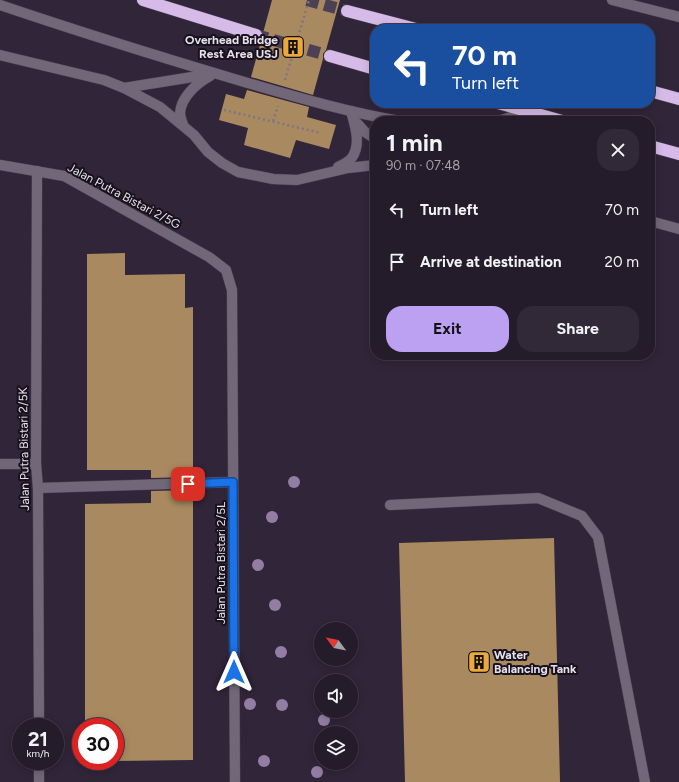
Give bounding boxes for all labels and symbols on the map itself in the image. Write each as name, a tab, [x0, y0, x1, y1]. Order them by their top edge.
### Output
place label: Overhead Bridge Rest Area USJ	[185, 33, 278, 61]
building icon: Overhead Bridge Rest Area USJ	[280, 34, 306, 60]
street label: Jalan Putra Bistari 2/5G	[65, 160, 183, 232]
street label: Jalan Putra Bistari 2/5K	[16, 386, 32, 511]
pin	[171, 467, 205, 501]
street label: Jalan Putra Bistari 2/5L	[214, 501, 228, 624]
north arrow	[314, 622, 358, 666]
place label: Water Balancing Tank	[494, 648, 577, 676]
building icon: Water Balancing Tank	[466, 649, 492, 675]
position arrow	[213, 651, 255, 693]
speed limit sign: 30	[72, 718, 124, 770]

